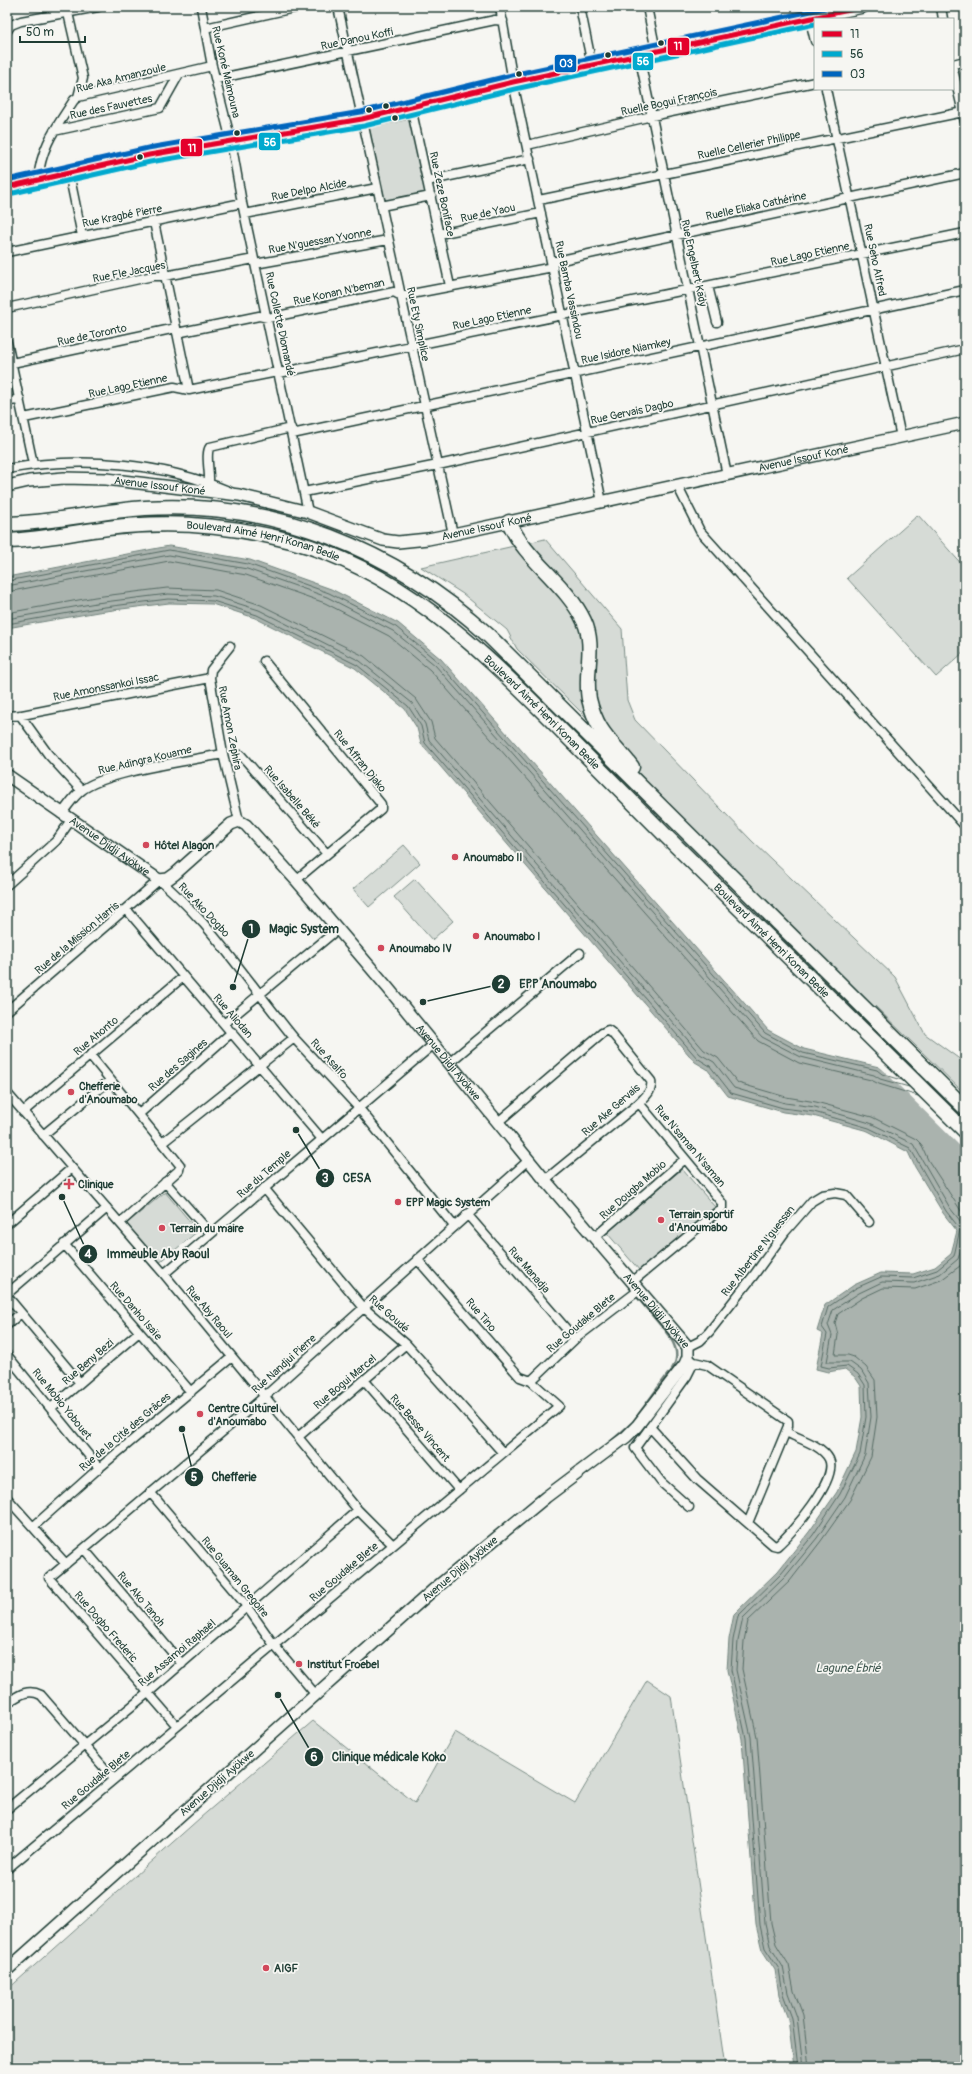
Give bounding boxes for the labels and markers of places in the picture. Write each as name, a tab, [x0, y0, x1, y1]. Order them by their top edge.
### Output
unlabelled marker	[656, 38, 666, 48]
unlabelled marker	[603, 50, 613, 60]
unlabelled marker	[514, 69, 524, 79]
unlabelled marker	[381, 101, 391, 111]
unlabelled marker	[364, 105, 374, 115]
unlabelled marker	[390, 113, 400, 123]
unlabelled marker	[232, 128, 242, 138]
unlabelled marker	[135, 152, 145, 162]
place label: Hôtel Alagon	[154, 839, 214, 852]
marker: Hôtel Alagon	[141, 840, 151, 850]
place label: Anoumabo II	[463, 851, 522, 864]
marker: Anoumabo II	[450, 852, 460, 862]
callout: Magic System	[241, 917, 347, 941]
place label: Anoumabo I	[484, 930, 540, 943]
marker: Anoumabo I	[471, 931, 481, 941]
place label: Anoumabo IV	[389, 942, 452, 955]
marker: Anoumabo IV	[376, 943, 386, 953]
callout: EPP Anoumabo	[491, 972, 605, 996]
place label: Chefferie d'Anoumabo	[79, 1080, 138, 1106]
marker: Chefferie d'Anoumabo	[66, 1087, 76, 1097]
callout: CESA	[315, 1166, 379, 1190]
marker: Clinique	[63, 1178, 75, 1190]
place label: Clinique	[78, 1178, 114, 1191]
place label: EPP Magic System	[406, 1196, 491, 1209]
marker: EPP Magic System	[393, 1197, 403, 1207]
place label: Terrain sportif d'Anoumabo	[668, 1208, 735, 1234]
marker: Terrain sportif d'Anoumabo	[656, 1215, 666, 1225]
place label: Terrain du maire	[169, 1222, 244, 1235]
marker: Terrain du maire	[157, 1223, 167, 1233]
callout: Immeuble Aby Raoul	[78, 1242, 218, 1266]
place label: Centre Culturel d'Anoumabo	[208, 1402, 279, 1428]
marker: Centre Culturel d'Anoumabo	[195, 1409, 205, 1419]
callout: Chefferie	[184, 1465, 265, 1489]
place label: Institut Froebel	[307, 1658, 380, 1671]
marker: Institut Froebel	[294, 1659, 304, 1669]
callout: Clinique médicale Koko	[304, 1745, 455, 1769]
place label: AIGF	[274, 1962, 299, 1975]
marker: AIGF	[261, 1963, 271, 1973]

